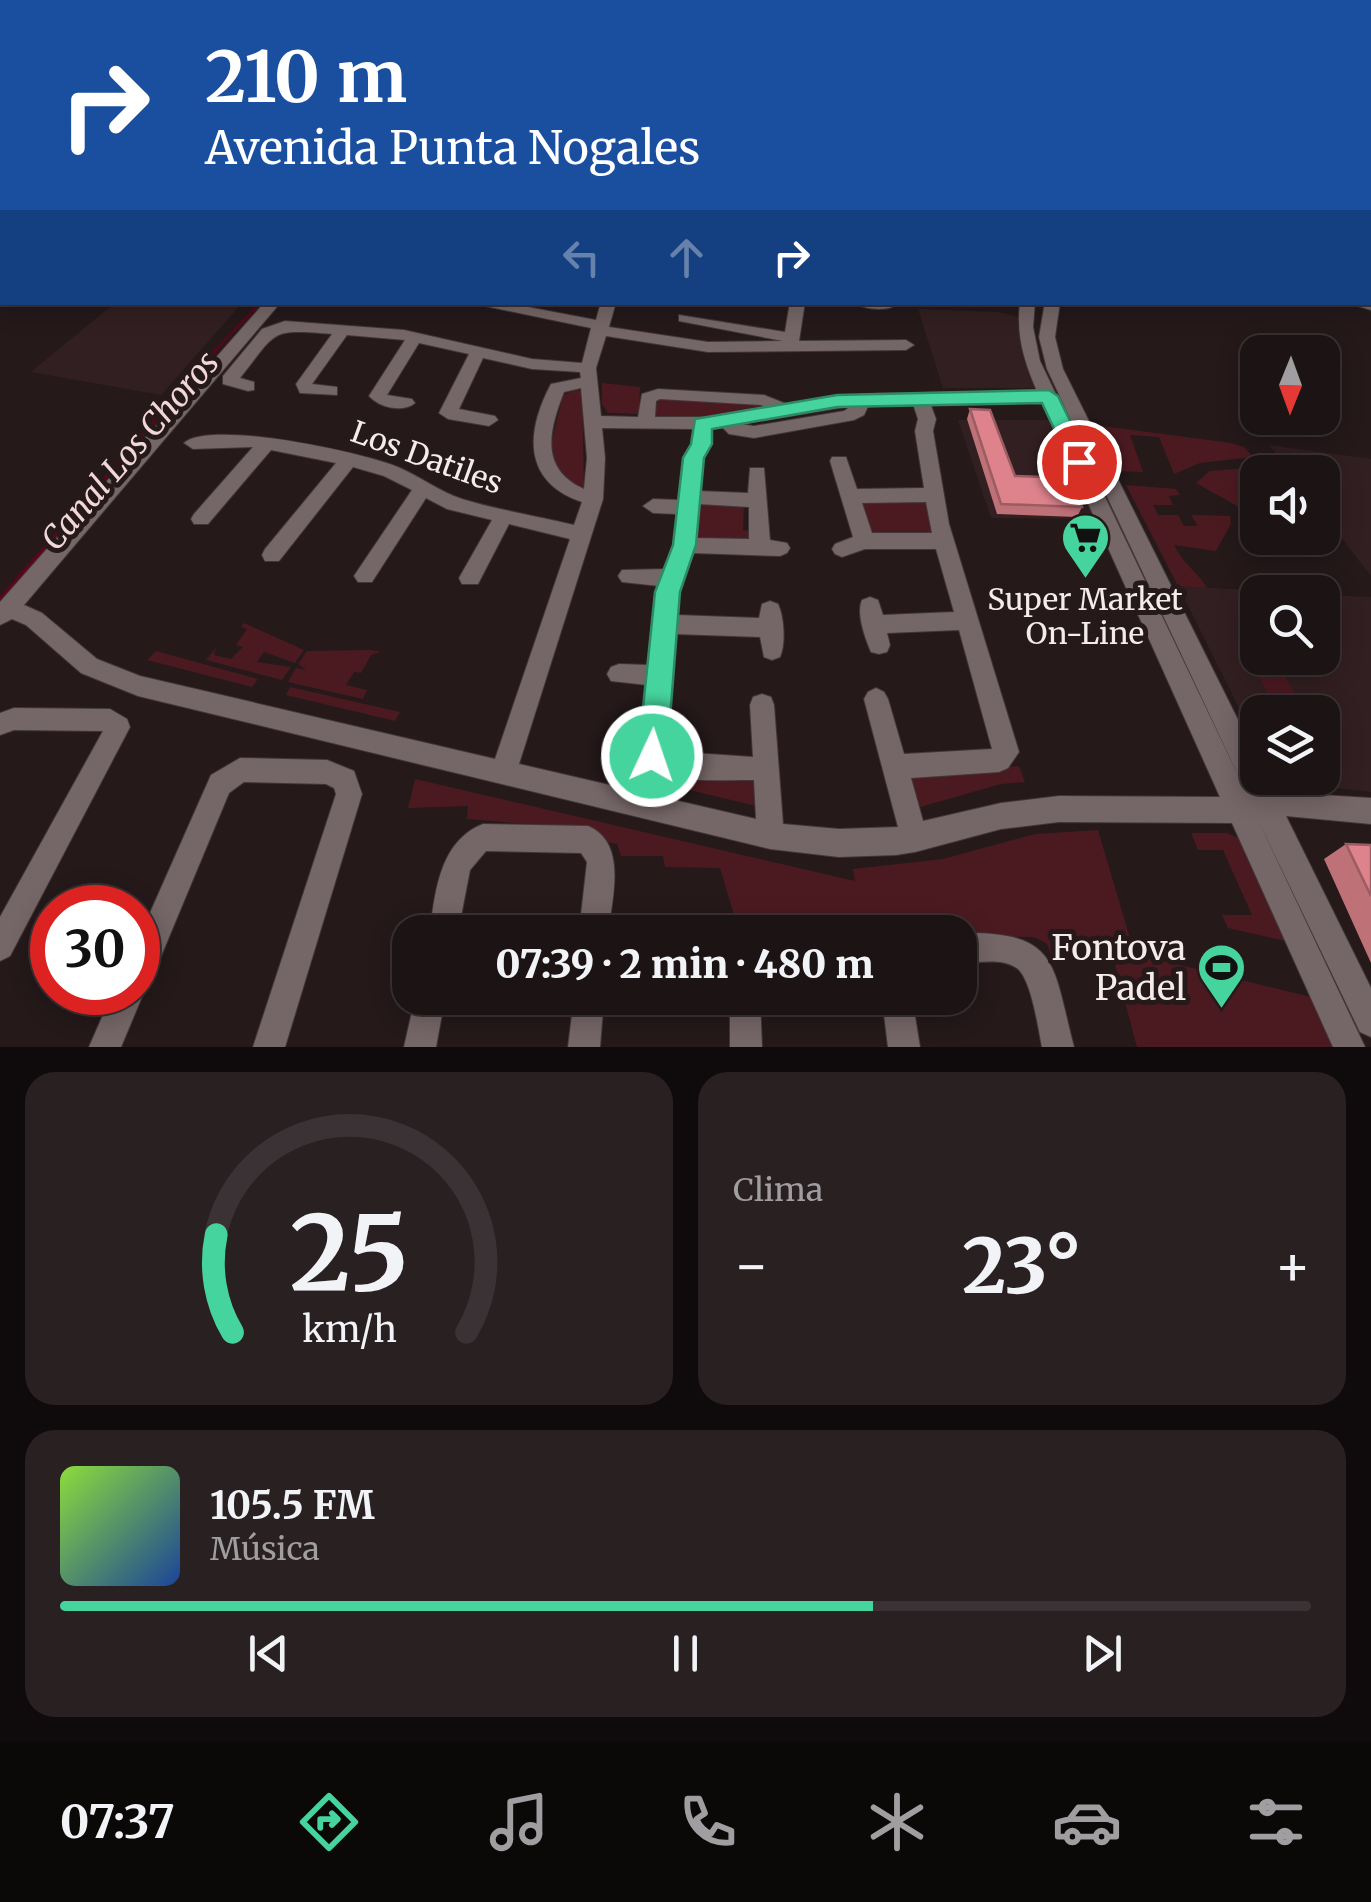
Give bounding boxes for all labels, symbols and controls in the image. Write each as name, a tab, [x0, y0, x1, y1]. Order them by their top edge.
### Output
text: 210 m	[205, 33, 407, 121]
icon: right	[40, 40, 170, 170]
text: Avenida Punta Nogales	[205, 120, 700, 176]
icon: left	[554, 230, 609, 285]
icon: ahead	[659, 230, 714, 285]
icon: right	[764, 230, 819, 285]
north arrow	[1240, 335, 1340, 435]
map controls	[1240, 335, 1340, 795]
water label: Canal Los Choros	[33, 343, 227, 559]
street label: Los Datiles	[346, 412, 508, 502]
pin	[1037, 420, 1122, 505]
icon: arrive	[1052, 435, 1107, 490]
button: sound	[1240, 455, 1340, 555]
supermarket icon: Super Market On-Line	[1059, 512, 1111, 580]
button: search	[1240, 575, 1340, 675]
place label: Super Market On-Line	[987, 580, 1183, 652]
button: layers	[1240, 695, 1340, 795]
position arrow	[600, 704, 704, 808]
speed limit sign: 30	[30, 885, 160, 1015]
place label: Fontova Padel	[1051, 926, 1186, 1010]
text: 07:39 · 2 min · 480 m	[495, 941, 874, 988]
sports icon: Fontova Padel	[1195, 942, 1247, 1010]
text: Clima	[733, 1170, 823, 1210]
text: 25	[289, 1188, 409, 1318]
text: 23°	[962, 1219, 1082, 1313]
text: −	[733, 1231, 770, 1300]
text: +	[1274, 1231, 1311, 1300]
text: km/h	[302, 1307, 396, 1352]
text: 105.5 FM	[210, 1482, 375, 1529]
text: Música	[210, 1529, 320, 1569]
icon: previous	[241, 1626, 296, 1681]
icon: pause	[658, 1626, 713, 1681]
icon: next	[1075, 1626, 1130, 1681]
icon: directions	[294, 1787, 364, 1857]
icon: music	[484, 1787, 554, 1857]
icon: phone	[673, 1787, 743, 1857]
icon: climate	[862, 1787, 932, 1857]
icon: car	[1052, 1787, 1122, 1857]
icon: filters	[1241, 1787, 1311, 1857]
text: 07:37	[60, 1794, 175, 1850]

